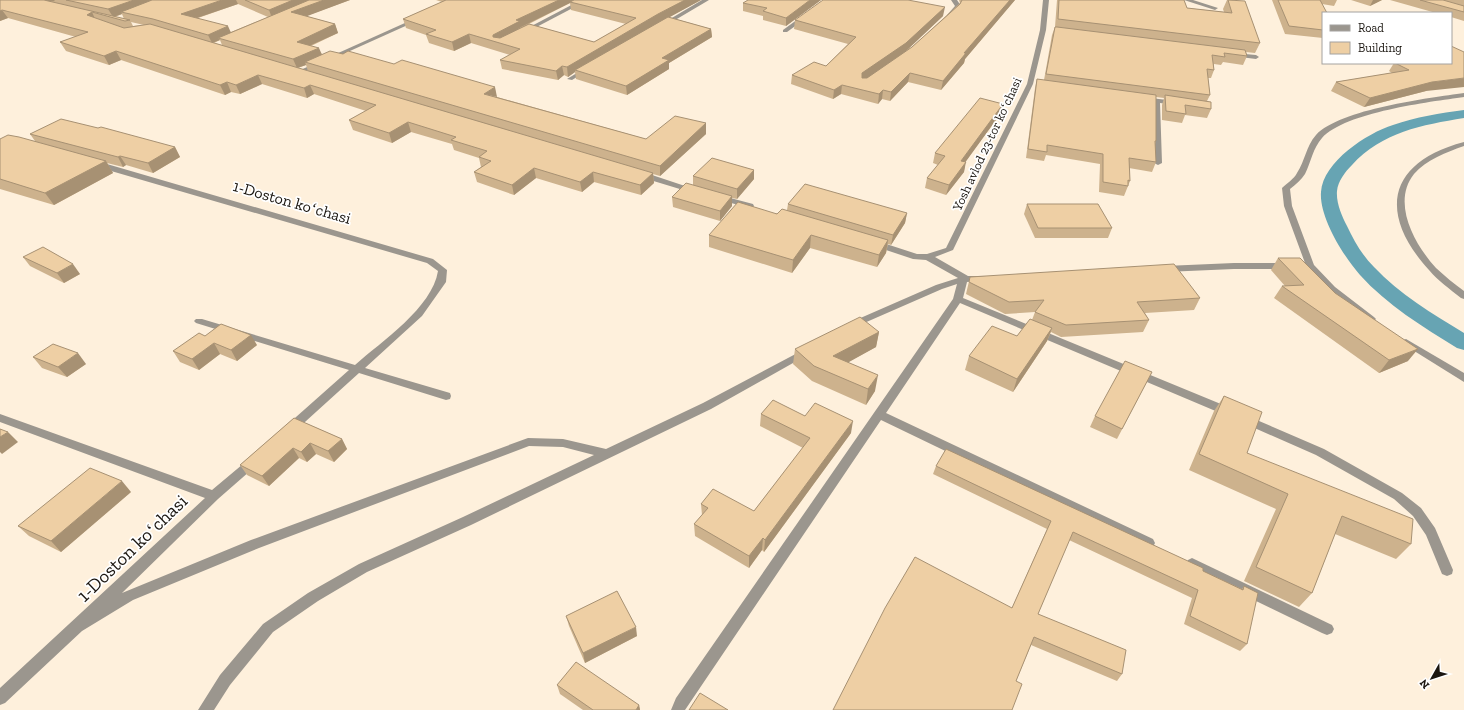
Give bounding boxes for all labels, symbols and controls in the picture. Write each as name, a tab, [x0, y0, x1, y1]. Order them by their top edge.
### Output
legend	[1322, 12, 1452, 64]
text: Road	[1358, 21, 1384, 35]
text: Building	[1358, 41, 1402, 55]
street label: Yosh avlod 23-tor koʻchasi	[949, 75, 1025, 214]
street label: 1-Doston koʻchasi	[231, 176, 354, 228]
street label: 1-Doston koʻchasi	[72, 490, 192, 606]
north arrow	[1412, 658, 1452, 698]
text: N	[1417, 676, 1432, 691]

